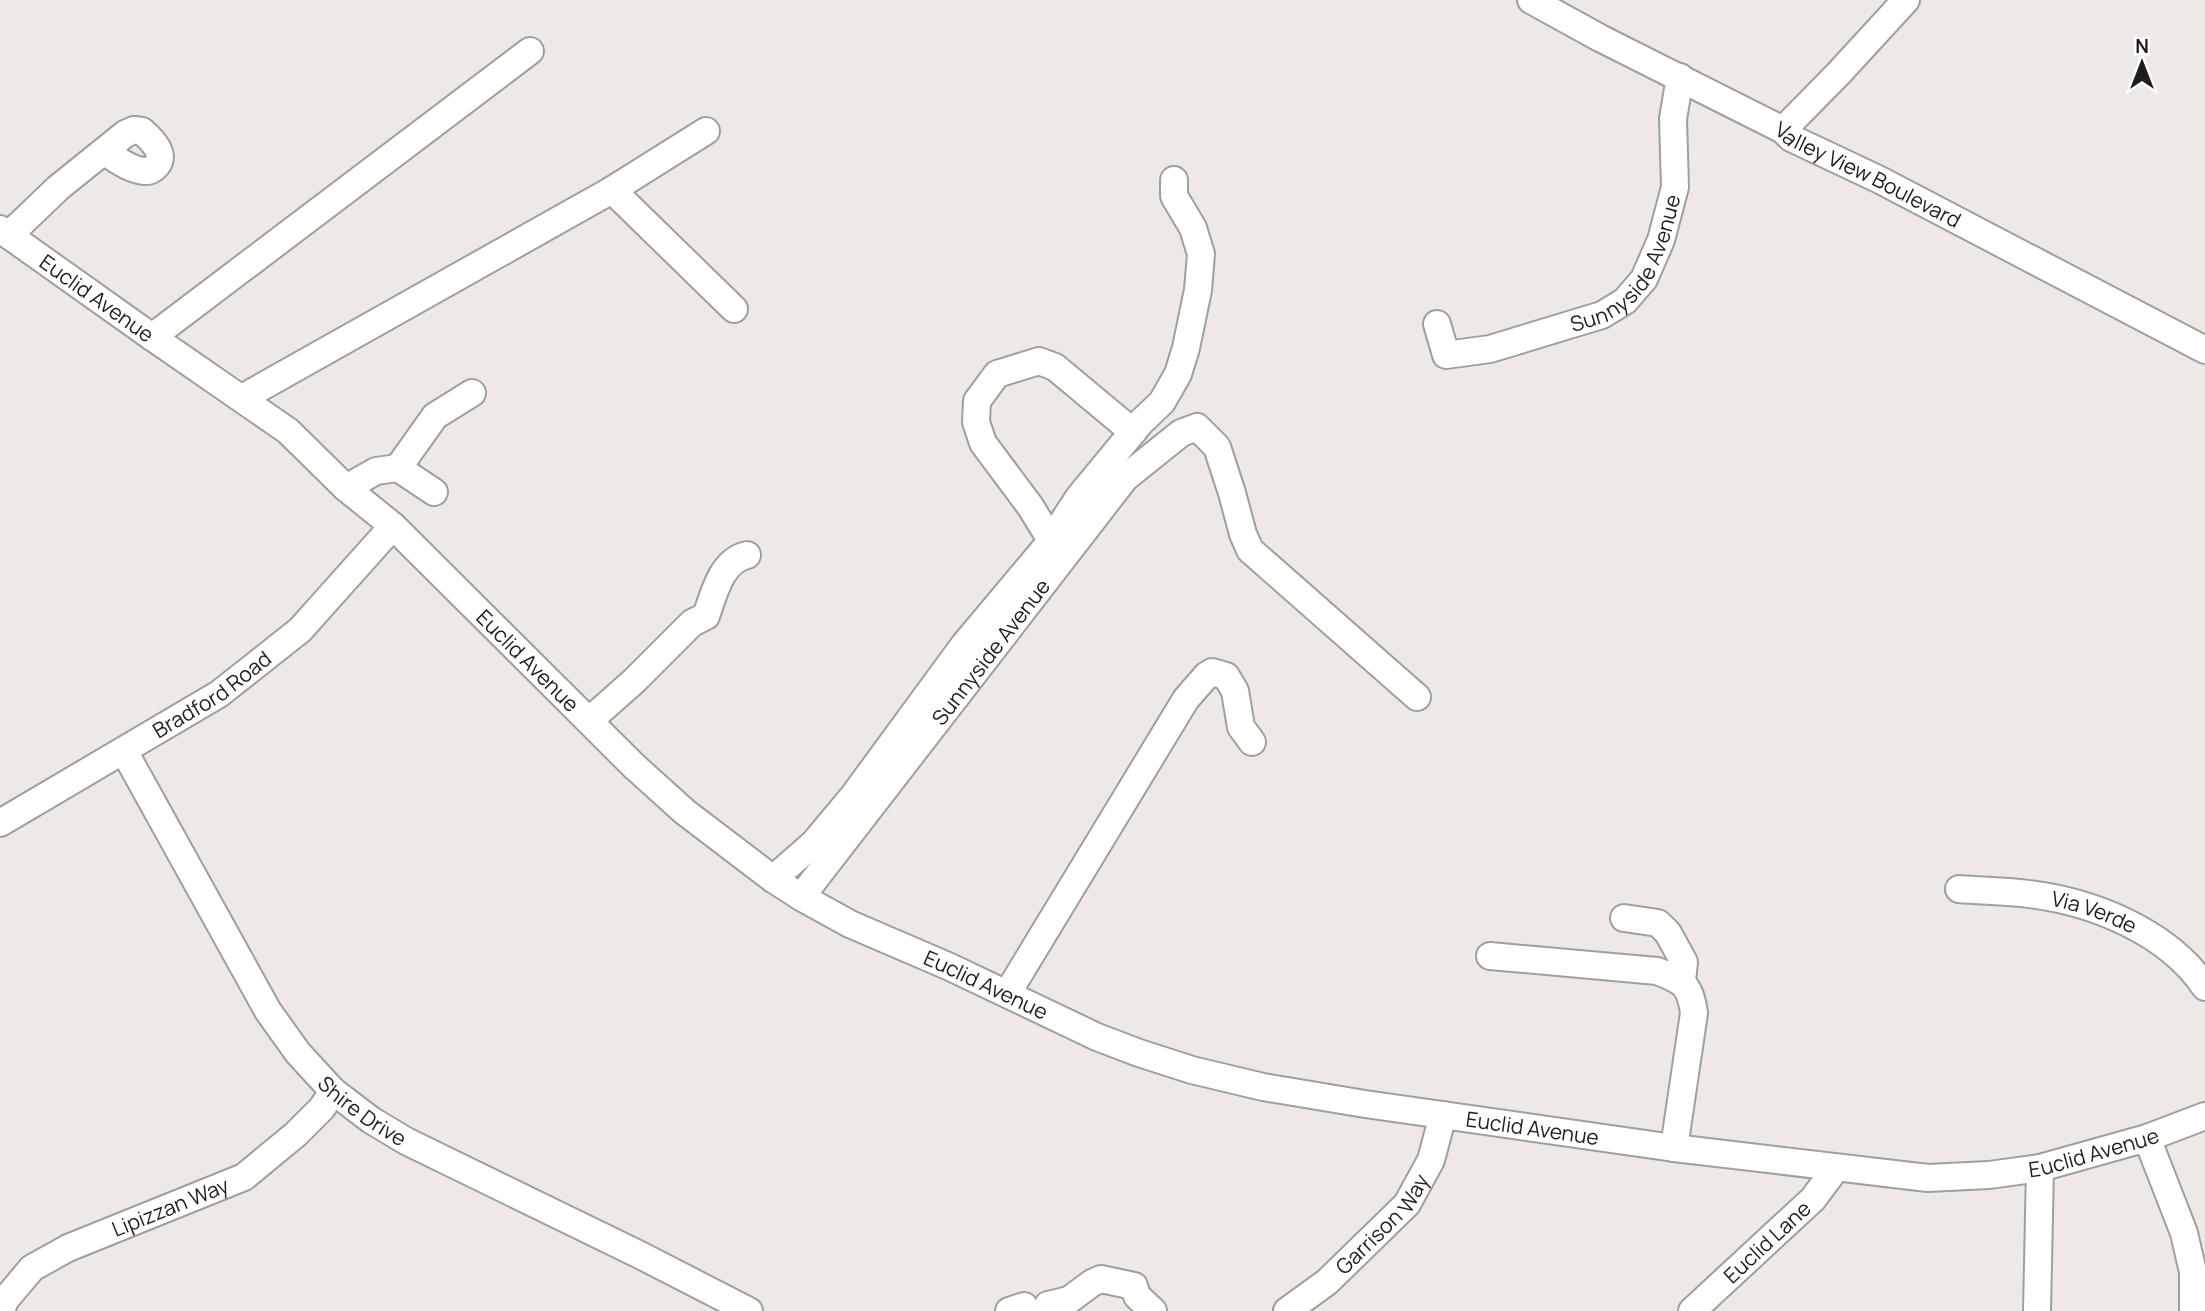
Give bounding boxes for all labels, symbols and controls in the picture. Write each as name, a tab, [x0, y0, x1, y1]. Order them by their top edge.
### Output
north arrow	[2107, 28, 2177, 98]
text: N	[2135, 33, 2149, 59]
street label: Valley View Boulevard	[1771, 115, 1966, 234]
street label: Sunnyside Avenue	[1567, 191, 1686, 338]
street label: Euclid Avenue	[34, 248, 160, 348]
street label: Sunnyside Avenue	[925, 573, 1056, 731]
street label: Euclid Avenue	[471, 603, 585, 718]
street label: Bradford Road	[147, 644, 277, 744]
street label: Via Verde	[2049, 884, 2142, 939]
street label: Euclid Avenue	[920, 943, 1053, 1026]
street label: Shire Drive	[312, 1070, 412, 1152]
street label: Euclid Avenue	[1464, 1105, 1601, 1151]
street label: Euclid Avenue	[2027, 1121, 2163, 1183]
street label: Garrison Way	[1329, 1169, 1435, 1280]
street label: Lipizzan Way	[108, 1171, 233, 1243]
street label: Euclid Lane	[1717, 1194, 1816, 1289]

